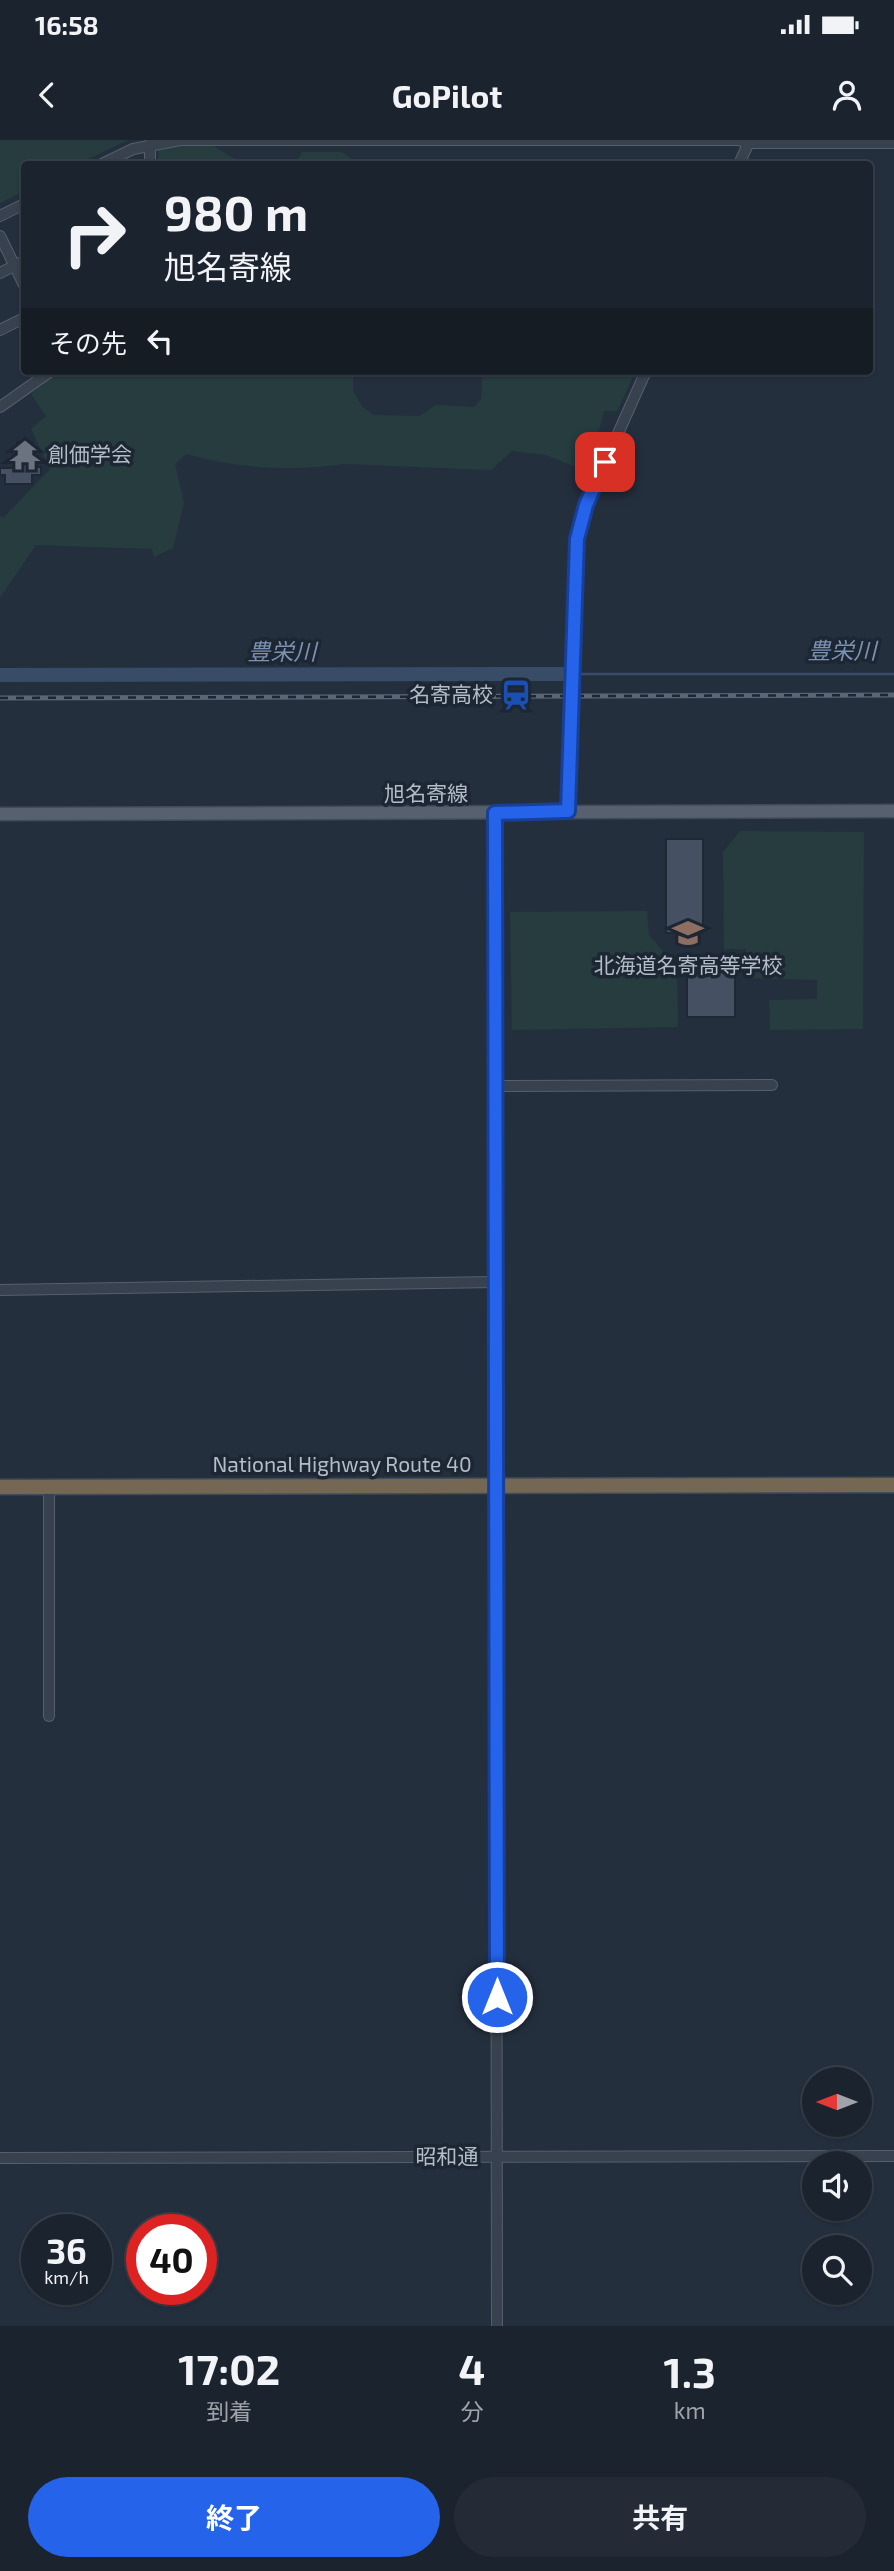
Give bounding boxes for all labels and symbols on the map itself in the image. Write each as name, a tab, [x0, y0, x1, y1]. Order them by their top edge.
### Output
pin	[575, 432, 635, 492]
temple icon: 創価学会	[8, 438, 42, 472]
place label: 創価学会	[48, 441, 132, 466]
water label: 豊栄川	[808, 636, 880, 664]
water label: 豊栄川	[248, 637, 320, 665]
station icon: 名寄高校	[499, 678, 533, 712]
place label: 名寄高校	[409, 681, 493, 706]
street label: 旭名寄線	[384, 780, 468, 805]
school or university icon: 北海道名寄高等学校	[671, 916, 705, 950]
place label: 北海道名寄高等学校	[594, 952, 783, 977]
street label: National Highway Route 40	[212, 1451, 472, 1476]
position arrow	[460, 1960, 534, 2034]
north arrow	[802, 2067, 872, 2137]
street label: 昭和通	[416, 2143, 479, 2168]
speed limit sign: 40	[126, 2214, 217, 2305]

